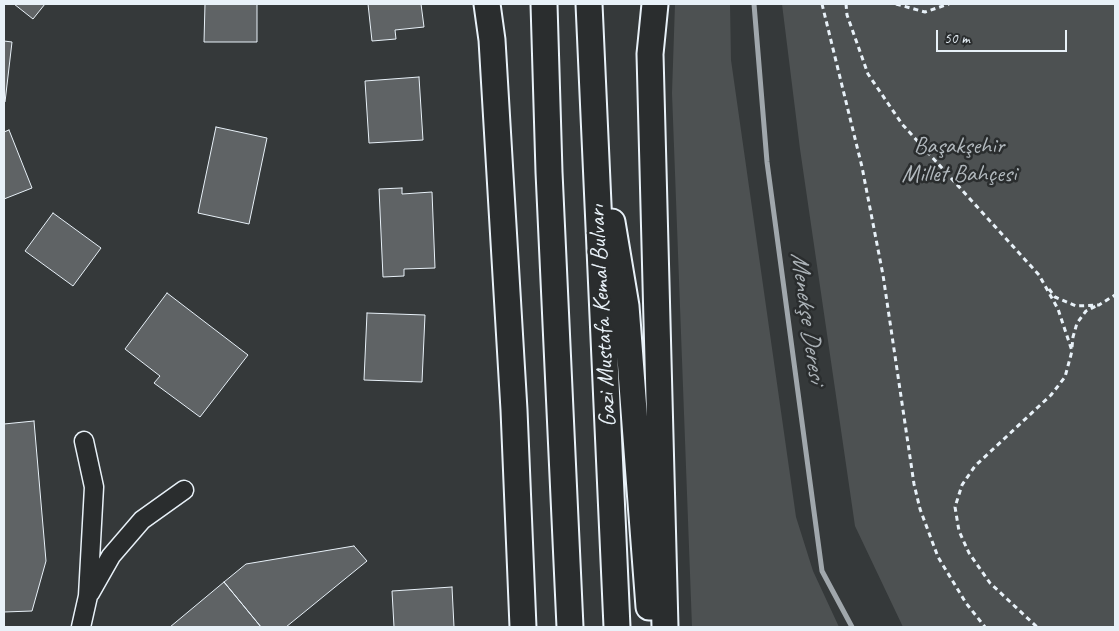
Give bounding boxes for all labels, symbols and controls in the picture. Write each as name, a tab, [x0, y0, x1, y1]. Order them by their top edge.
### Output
scale bar	[939, 20, 1070, 52]
text: 50 m	[944, 29, 970, 48]
park label: Başakşehir Millet Bahçesi	[902, 133, 1016, 189]
street label: Gazi Mustafa Kemal Bulvarı	[583, 204, 623, 428]
water label: Menekşe Deresi	[783, 250, 831, 384]

